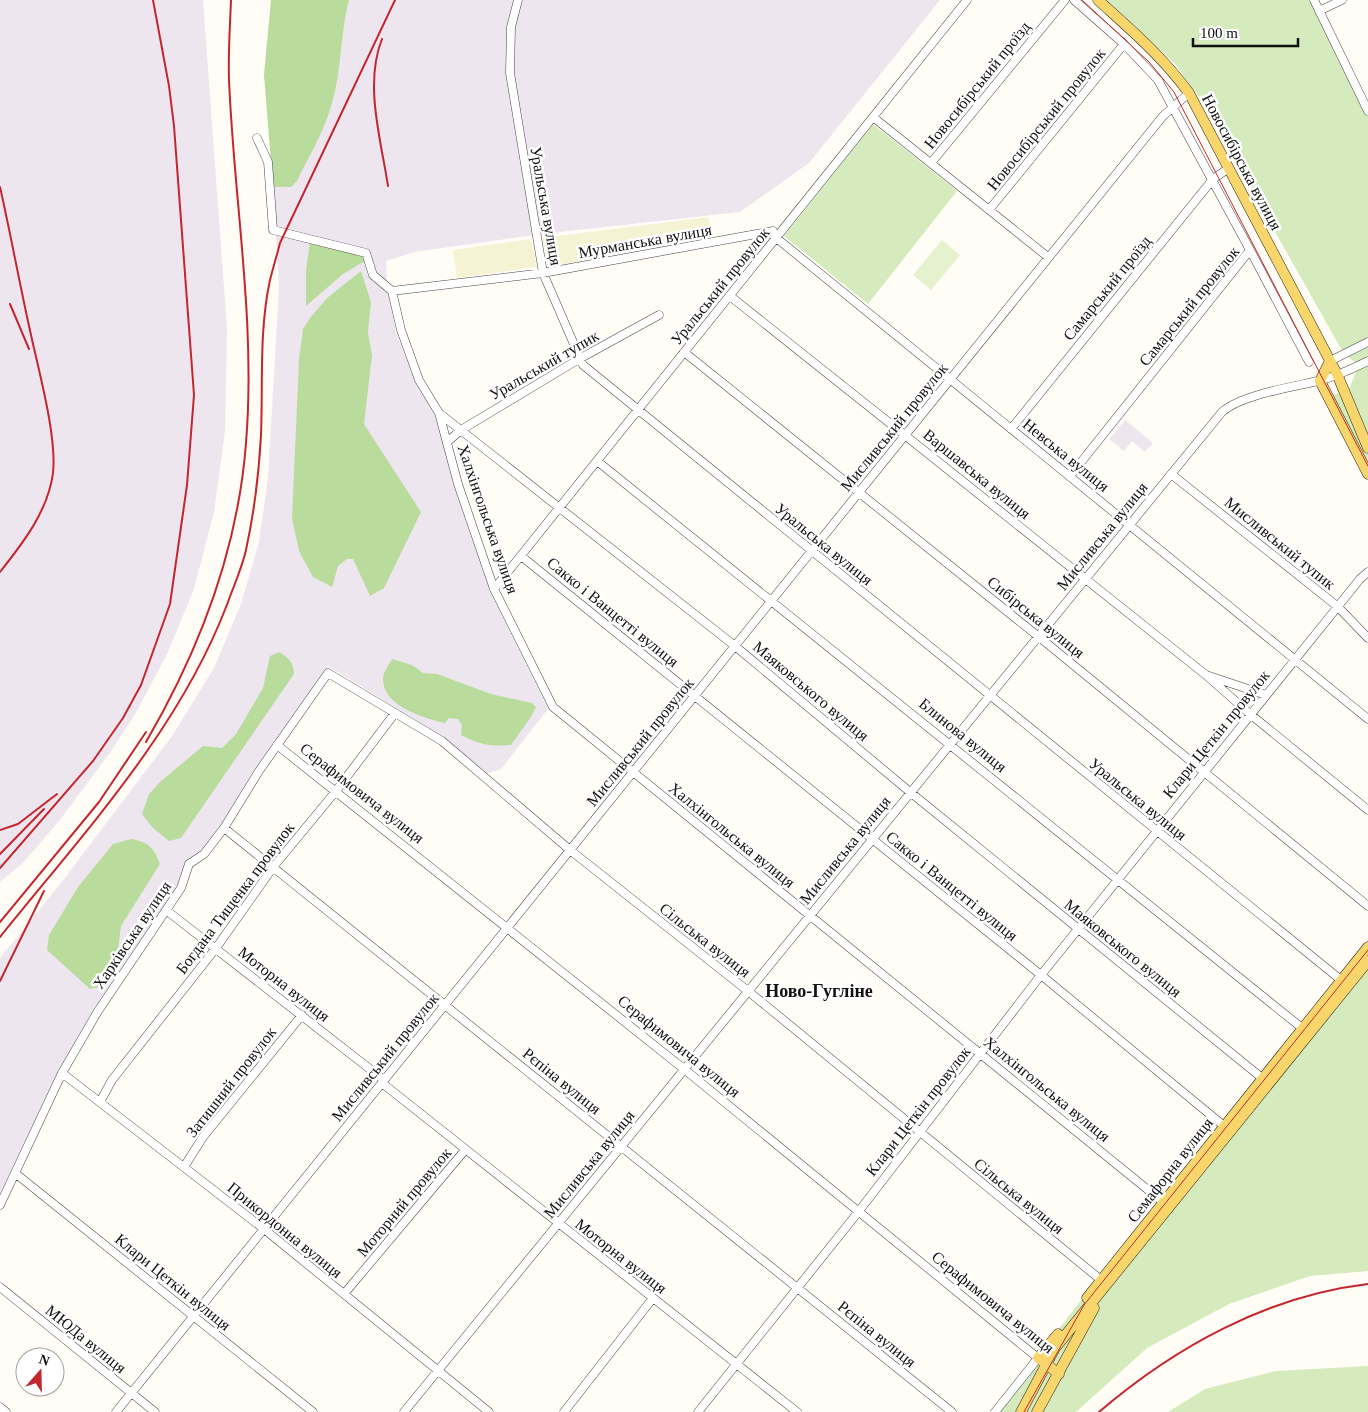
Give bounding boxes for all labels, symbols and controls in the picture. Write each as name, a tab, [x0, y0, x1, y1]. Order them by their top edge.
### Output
scale bar	[1193, 15, 1298, 47]
street label: Новосибірський проїзд	[921, 18, 1034, 152]
text: 100 m	[1200, 25, 1238, 41]
street label: Новосибірський провулок	[984, 44, 1109, 194]
street label: Новосибірська вулиця	[1198, 91, 1285, 234]
street label: Уральська вулиця	[526, 145, 565, 267]
street label: Мурманська вулиця	[577, 221, 714, 262]
street label: Уральський провулок	[667, 224, 774, 349]
street label: Самарський проїзд	[1060, 232, 1155, 344]
street label: Самарський провулок	[1136, 243, 1243, 370]
street label: Уральський тупик	[486, 327, 602, 404]
street label: Мисливський провулок	[837, 359, 952, 495]
street label: Невська вулиця	[1019, 415, 1113, 496]
street label: Варшавська вулиця	[920, 426, 1034, 523]
street label: Халхінгольська вулиця	[453, 442, 522, 597]
street label: Мисливська вулиця	[1053, 478, 1152, 594]
street label: Мисливський тупик	[1221, 493, 1339, 594]
street label: Уральська вулиця	[771, 500, 877, 590]
street label: Сакко і Ванцетті вулиця	[543, 554, 683, 671]
street label: Сибірська вулиця	[984, 573, 1088, 662]
street label: Маяковського вулиця	[749, 638, 873, 745]
street label: Клари Цеткін провулок	[1159, 667, 1274, 802]
street label: Мисливський провулок	[583, 674, 698, 810]
street label: Блинова вулиця	[915, 695, 1011, 777]
street label: Серафимовича вулиця	[296, 739, 428, 848]
street label: Уральська вулиця	[1085, 755, 1191, 845]
street label: Халхінгольська вулиця	[665, 779, 799, 892]
street label: Мисливська вулиця	[796, 792, 895, 908]
street label: Богдана Тищенка провулок	[173, 819, 298, 978]
street label: Сакко і Ванцетті вулиця	[882, 828, 1022, 945]
street label: Харківська вулиця	[90, 877, 176, 993]
street label: Маяковського вулиця	[1061, 896, 1185, 1002]
street label: Сільська вулиця	[656, 899, 754, 982]
street label: Моторна вулиця	[234, 943, 333, 1026]
district label: Ново-Гугліне	[765, 981, 873, 1001]
street label: Мисливський провулок	[328, 989, 443, 1125]
street label: Серафимовича вулиця	[614, 992, 744, 1102]
street label: Затишний провулок	[183, 1023, 280, 1141]
street label: Халхінгольська вулиця	[980, 1033, 1114, 1146]
street label: Клари Цеткін провулок	[862, 1043, 975, 1180]
street label: Рєпіна вулиця	[519, 1044, 605, 1119]
street label: Мисливська вулиця	[540, 1106, 639, 1222]
street label: Семафорна вулиця	[1124, 1114, 1217, 1226]
street label: Моторний провулок	[354, 1144, 455, 1260]
street label: Сільська вулиця	[970, 1155, 1068, 1238]
street label: Прикордонна вулиця	[224, 1179, 346, 1282]
street label: Моторна вулиця	[571, 1215, 670, 1298]
street label: Клари Цеткін вулиця	[111, 1230, 235, 1335]
street label: Серафимовича вулиця	[928, 1248, 1058, 1358]
street label: Рєпіна вулиця	[834, 1297, 920, 1372]
street label: МЮДа вулиця	[42, 1301, 130, 1378]
north arrow	[15, 1347, 65, 1397]
text: N	[37, 1351, 52, 1369]

